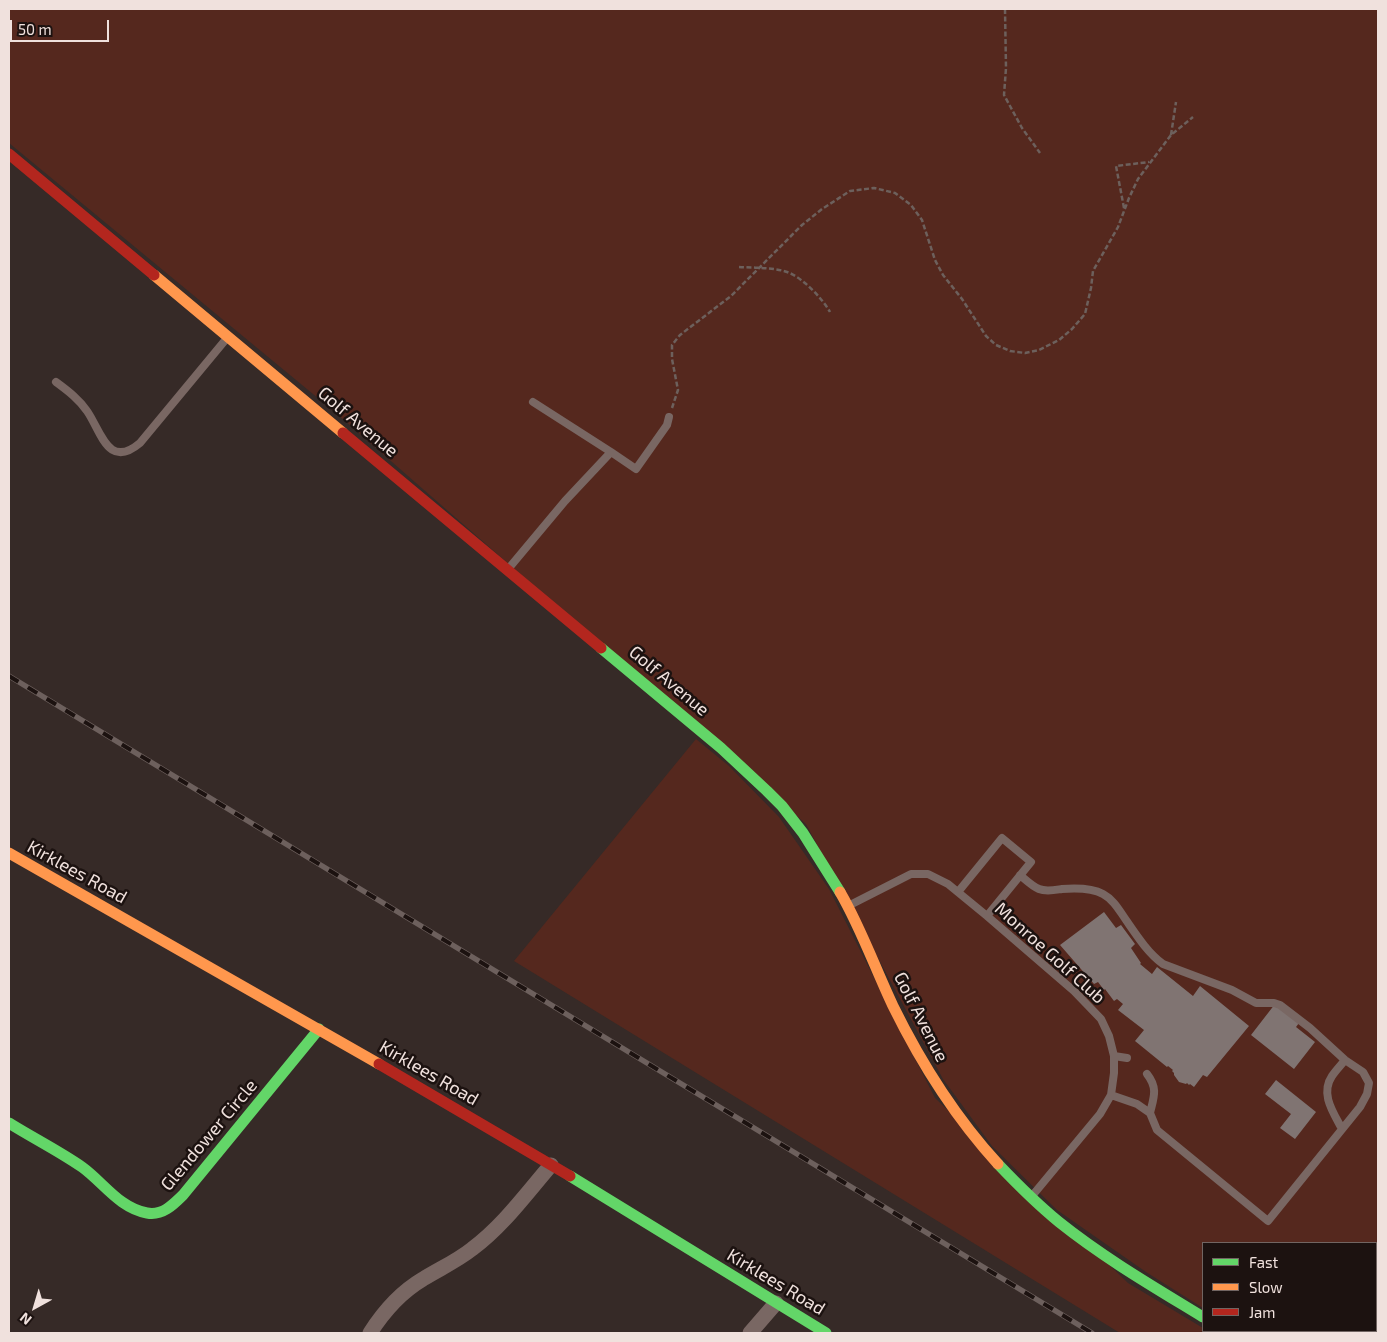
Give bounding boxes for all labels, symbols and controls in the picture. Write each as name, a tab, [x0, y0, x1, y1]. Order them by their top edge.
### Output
scale bar	[12, 10, 111, 42]
text: 50 m	[18, 20, 52, 38]
street label: Golf Avenue	[314, 382, 402, 462]
street label: Golf Avenue	[625, 641, 713, 721]
street label: Kirklees Road	[23, 836, 131, 908]
street label: Monroe Golf Club	[990, 898, 1110, 1008]
street label: Golf Avenue	[889, 968, 953, 1066]
street label: Kirklees Road	[376, 1036, 482, 1110]
street label: Glendower Circle	[156, 1075, 262, 1195]
legend	[1202, 1242, 1377, 1332]
street label: Kirklees Road	[723, 1244, 829, 1320]
text: Fast	[1249, 1253, 1278, 1271]
text: Slow	[1249, 1278, 1283, 1296]
north arrow	[10, 1282, 60, 1332]
text: Jam	[1249, 1303, 1275, 1321]
text: N	[16, 1309, 35, 1329]

